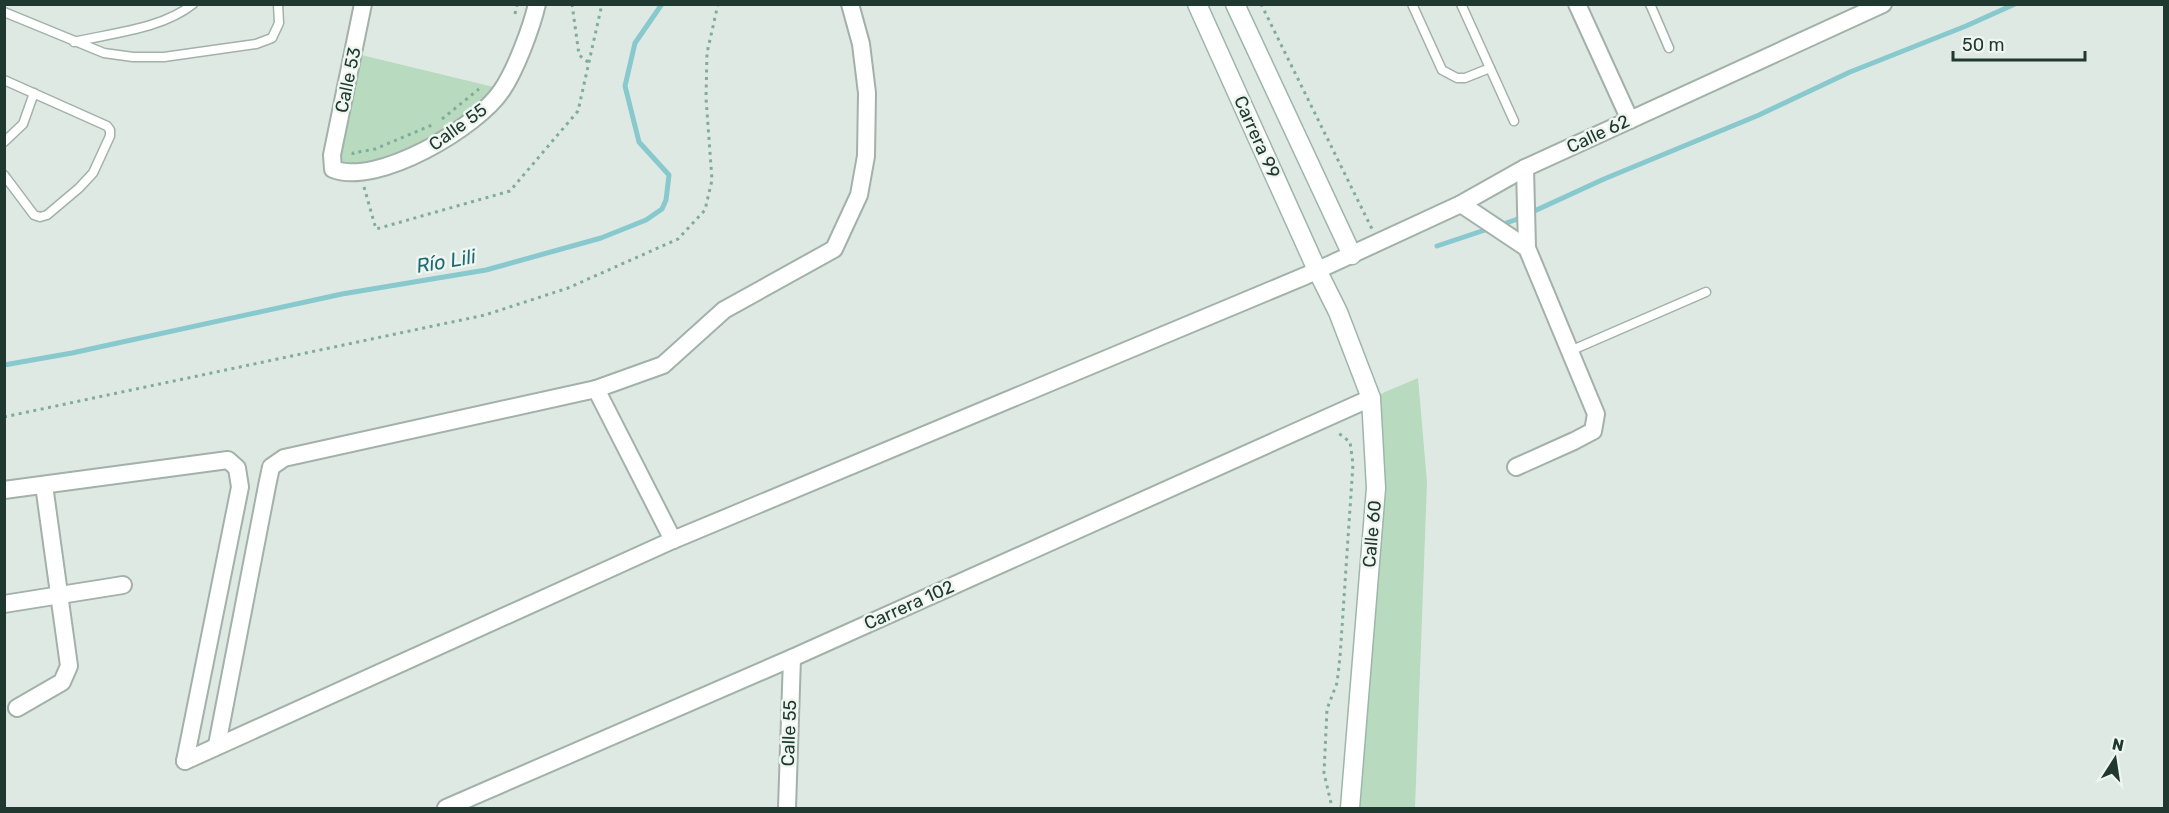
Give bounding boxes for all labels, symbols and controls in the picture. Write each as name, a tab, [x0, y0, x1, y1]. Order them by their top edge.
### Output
scale bar	[1953, 24, 2085, 62]
text: 50 m	[1962, 34, 2005, 56]
street label: Calle 53	[330, 45, 366, 115]
street label: Carrera 99	[1229, 92, 1285, 182]
street label: Calle 55	[425, 99, 491, 155]
street label: Calle 62	[1563, 110, 1633, 158]
water label: Río Lili	[414, 244, 479, 278]
street label: Calle 60	[1358, 499, 1386, 569]
street label: Carrera 102	[861, 575, 957, 635]
street label: Calle 55	[777, 699, 801, 767]
north arrow	[2085, 729, 2145, 789]
text: N	[2110, 734, 2126, 755]

